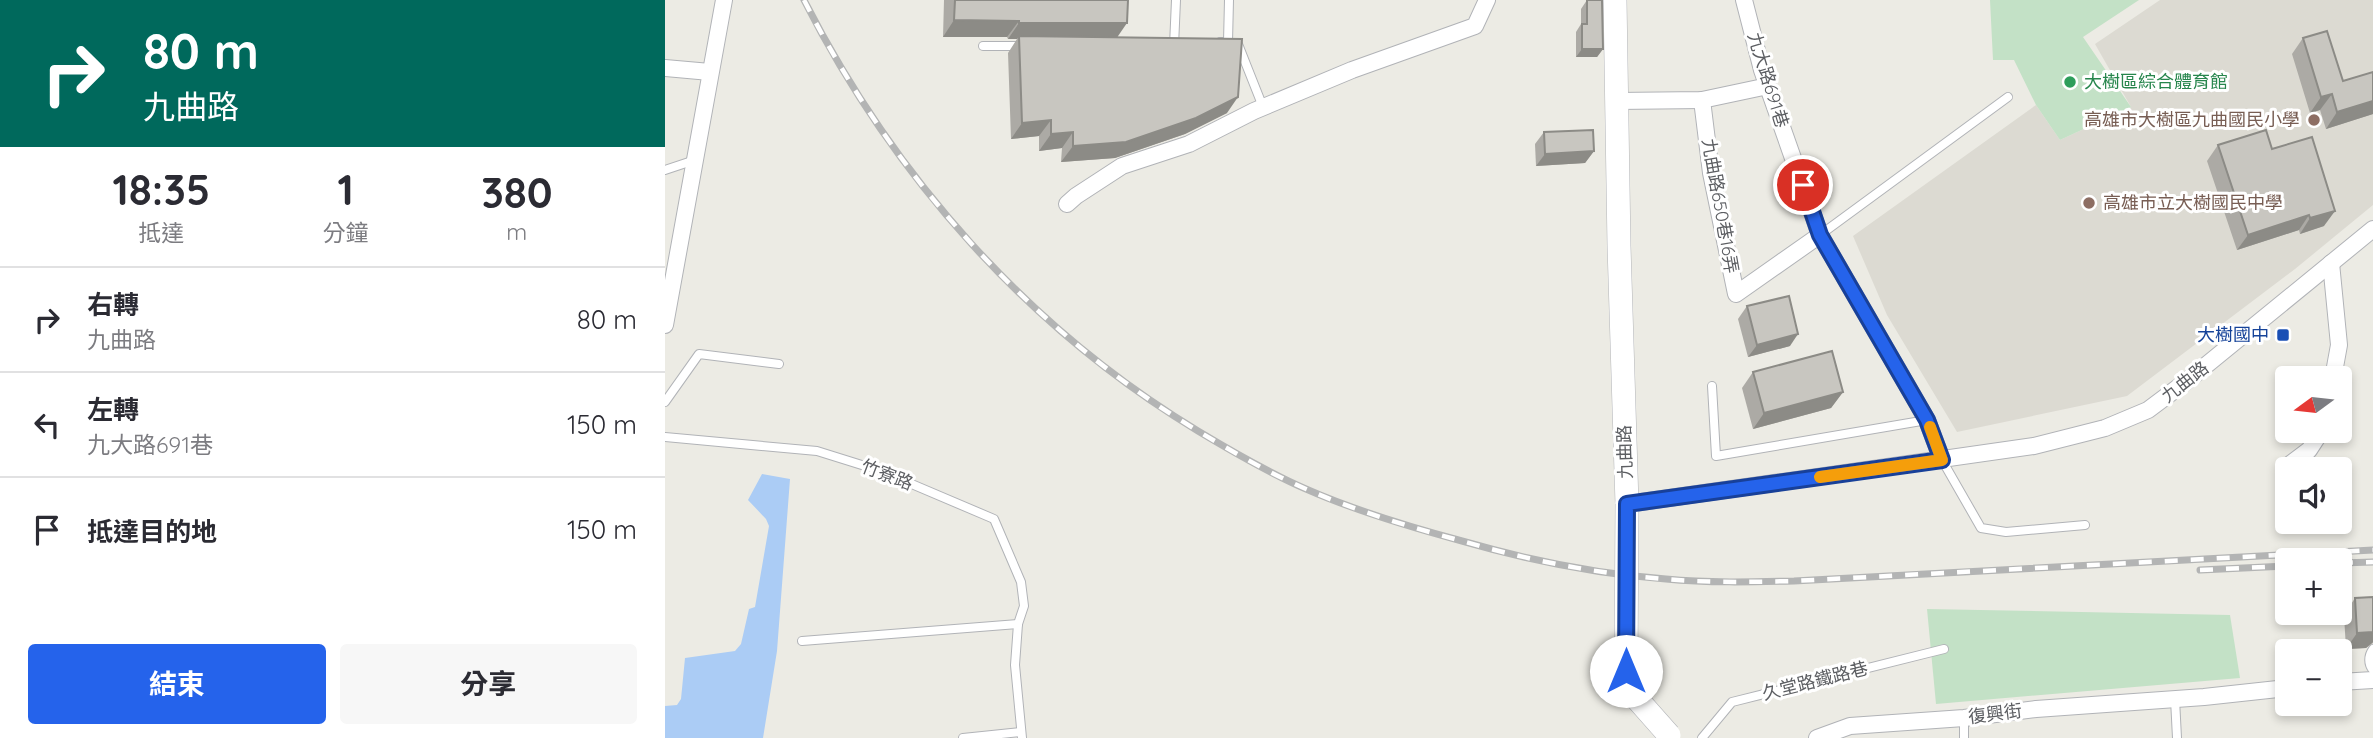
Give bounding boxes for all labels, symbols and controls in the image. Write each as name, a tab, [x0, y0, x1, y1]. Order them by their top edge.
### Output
text: 80 m	[143, 20, 259, 81]
icon: right	[28, 28, 119, 119]
street label: 九大路691巷	[1743, 29, 1794, 130]
place label: 大樹區綜合體育館	[2084, 70, 2228, 93]
marker: 大樹區綜合體育館	[2062, 74, 2078, 90]
text: 九曲路	[143, 86, 239, 126]
place label: 高雄市大樹區九曲國民小學	[2084, 108, 2300, 131]
marker: 高雄市大樹區九曲國民小學	[2306, 112, 2322, 128]
street label: 九曲路650巷16弄	[1697, 137, 1744, 275]
pin	[1773, 155, 1833, 215]
text: 18:35	[113, 163, 210, 216]
text: 1	[337, 163, 354, 216]
text: 380	[481, 166, 552, 219]
icon: arrive	[1784, 166, 1822, 204]
place label: 高雄市立大樹國民中學	[2103, 191, 2283, 214]
marker: 高雄市立大樹國民中學	[2081, 195, 2097, 211]
text: m	[506, 217, 527, 246]
text: 抵達	[138, 218, 184, 247]
text: 分鐘	[323, 218, 369, 247]
text: 右轉	[87, 288, 139, 321]
icon: right	[28, 301, 66, 339]
text: 80 m	[577, 303, 637, 336]
place label: 大樹國中	[2197, 323, 2269, 346]
text: 九曲路	[87, 325, 156, 354]
marker: 大樹國中	[2275, 327, 2291, 343]
street label: 九曲路	[2156, 356, 2213, 407]
north arrow	[2275, 366, 2352, 443]
map controls	[2275, 366, 2352, 716]
text: 左轉	[87, 393, 139, 426]
icon: left	[28, 406, 66, 444]
text: 150 m	[567, 408, 637, 441]
street label: 九曲路	[1612, 425, 1637, 479]
text: 九大路691巷	[87, 430, 213, 459]
street label: 竹寮路	[858, 454, 917, 495]
button: sound	[2275, 457, 2352, 534]
icon: arrive	[28, 511, 66, 549]
text: 150 m	[567, 513, 637, 546]
text: 抵達目的地	[87, 515, 217, 548]
button: +	[2275, 548, 2352, 625]
position arrow	[1589, 634, 1663, 708]
button: −	[2275, 639, 2352, 716]
button: 結束	[28, 644, 326, 724]
button: 分享	[340, 644, 637, 724]
street label: 久堂路鐵路巷	[1760, 656, 1870, 705]
street label: 復興街	[1967, 699, 2023, 728]

